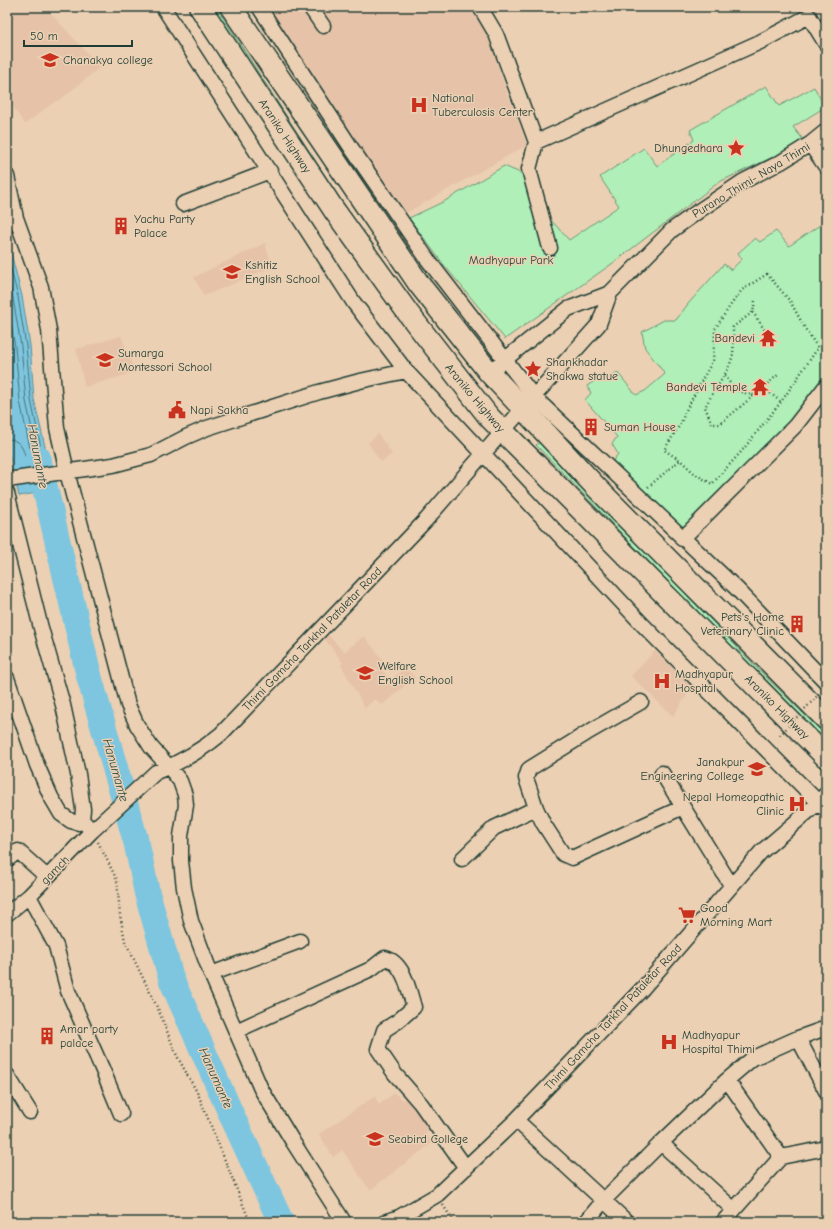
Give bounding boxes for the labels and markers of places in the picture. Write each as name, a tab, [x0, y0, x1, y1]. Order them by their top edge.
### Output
school or university icon: Chanakya college	[40, 50, 60, 70]
place label: Chanakya college	[63, 53, 153, 67]
place label: National Tuberculosis Center	[432, 91, 533, 119]
hospital icon: National Tuberculosis Center	[409, 95, 429, 115]
place icon: Dhungedhara	[726, 138, 746, 158]
place label: Dhungedhara	[654, 141, 723, 155]
place label: Yachu Party Palace	[134, 212, 196, 240]
building icon: Yachu Party Palace	[111, 216, 131, 236]
place label: Kshitiz English School	[245, 258, 320, 286]
school or university icon: Kshitiz English School	[222, 262, 242, 282]
temple icon: Bandevi	[758, 328, 778, 348]
place label: Bandevi	[715, 331, 755, 345]
place label: Sumarga Montessori School	[118, 346, 212, 374]
school or university icon: Sumarga Montessori School	[95, 350, 115, 370]
place label: Shankhadar Shakwa statue	[546, 355, 618, 383]
place icon: Shankhadar Shakwa statue	[523, 359, 543, 379]
temple icon: Bandevi Temple	[750, 377, 770, 397]
place label: Bandevi Temple	[666, 380, 747, 394]
public building icon: Napi Sakha	[167, 400, 187, 420]
place label: Napi Sakha	[190, 403, 248, 417]
building icon: Suman House	[581, 417, 601, 437]
place label: Suman House	[604, 420, 676, 434]
place label: Pets's Home Veterinary Clinic	[701, 610, 784, 638]
building icon: Pets's Home Veterinary Clinic	[787, 614, 807, 634]
place label: Welfare English School	[378, 659, 453, 687]
school or university icon: Welfare English School	[355, 663, 375, 683]
place label: Madhyapur Hospital	[675, 667, 733, 695]
hospital icon: Madhyapur Hospital	[652, 671, 672, 691]
place label: Janakpur Engineering College	[641, 755, 744, 783]
school or university icon: Janakpur Engineering College	[747, 759, 767, 779]
place label: Nepal Homeopathic Clinic	[683, 790, 784, 818]
hospital icon: Nepal Homeopathic Clinic	[787, 794, 807, 814]
place label: Good Morning Mart	[700, 901, 773, 929]
supermarket icon: Good Morning Mart	[677, 905, 697, 925]
place label: Amar party palace	[60, 1022, 119, 1050]
building icon: Amar party palace	[37, 1026, 57, 1046]
place label: Madhyapur Hospital Thimi	[682, 1028, 755, 1056]
hospital icon: Madhyapur Hospital Thimi	[659, 1032, 679, 1052]
school or university icon: Seabird College	[365, 1129, 385, 1149]
place label: Seabird College	[388, 1132, 468, 1146]

